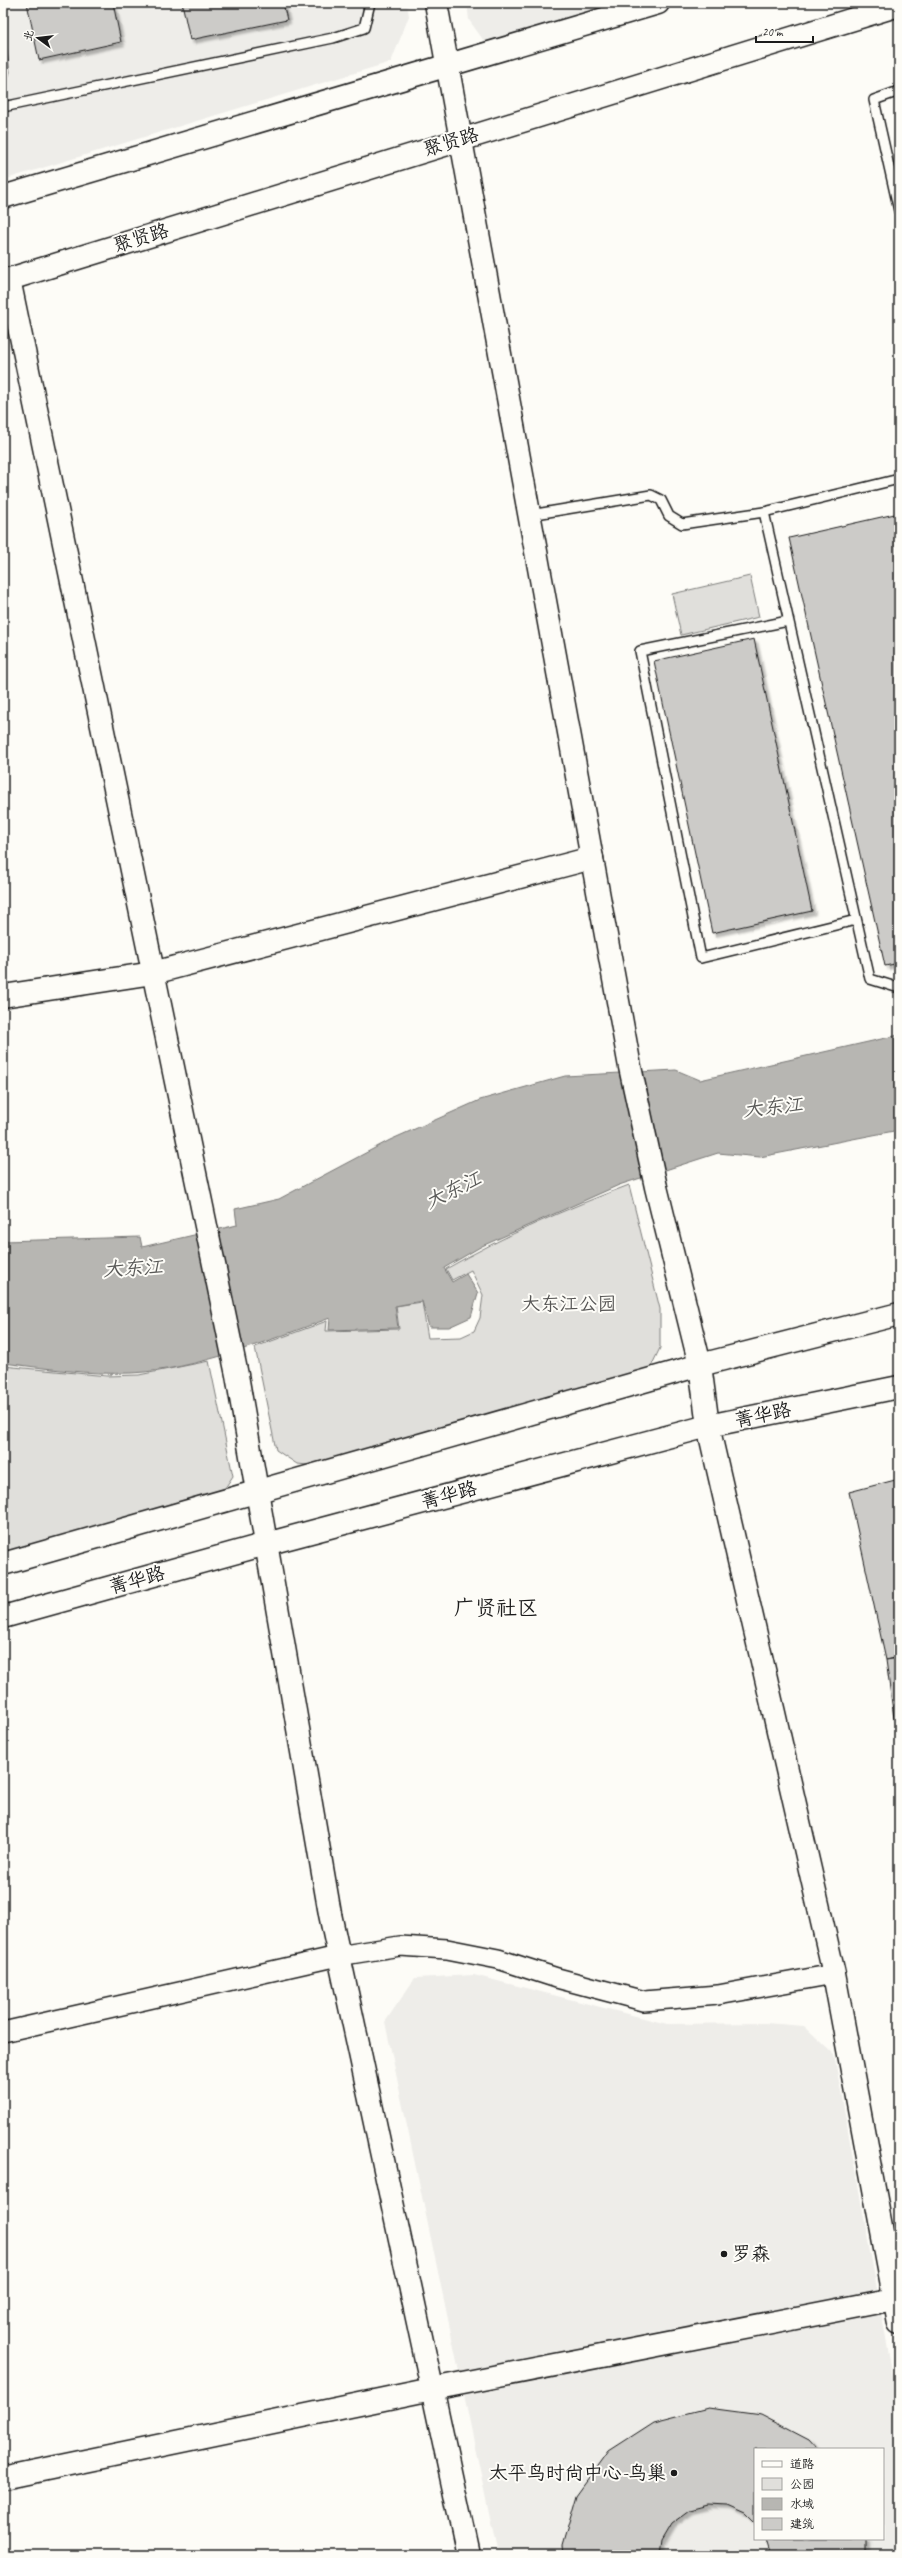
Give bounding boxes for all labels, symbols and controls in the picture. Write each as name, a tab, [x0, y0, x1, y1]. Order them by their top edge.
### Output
north arrow	[18, 18, 58, 58]
scale bar	[756, 18, 813, 44]
text: 20 m	[762, 24, 784, 40]
text: 北	[20, 28, 37, 43]
street label: 聚贤路	[420, 122, 482, 162]
street label: 聚贤路	[110, 218, 172, 258]
water label: 大东江	[742, 1091, 805, 1123]
water label: 大东江	[421, 1165, 486, 1214]
water label: 大东江	[102, 1254, 165, 1282]
park label: 大东江公园	[521, 1292, 617, 1316]
street label: 菁华路	[733, 1397, 793, 1433]
street label: 菁华路	[418, 1476, 480, 1514]
street label: 菁华路	[106, 1561, 168, 1599]
district label: 广贤社区	[454, 1595, 538, 1621]
place label: 罗森	[732, 2242, 770, 2266]
marker: 罗森	[719, 2249, 729, 2259]
legend	[754, 2448, 884, 2540]
text: 道路	[790, 2456, 814, 2472]
place label: 太平鸟时尚中心-鸟巢	[489, 2461, 666, 2485]
marker: 太平鸟时尚中心-鸟巢	[669, 2468, 679, 2478]
text: 公园	[790, 2476, 814, 2492]
text: 水域	[790, 2496, 814, 2512]
text: 建筑	[790, 2516, 814, 2532]

